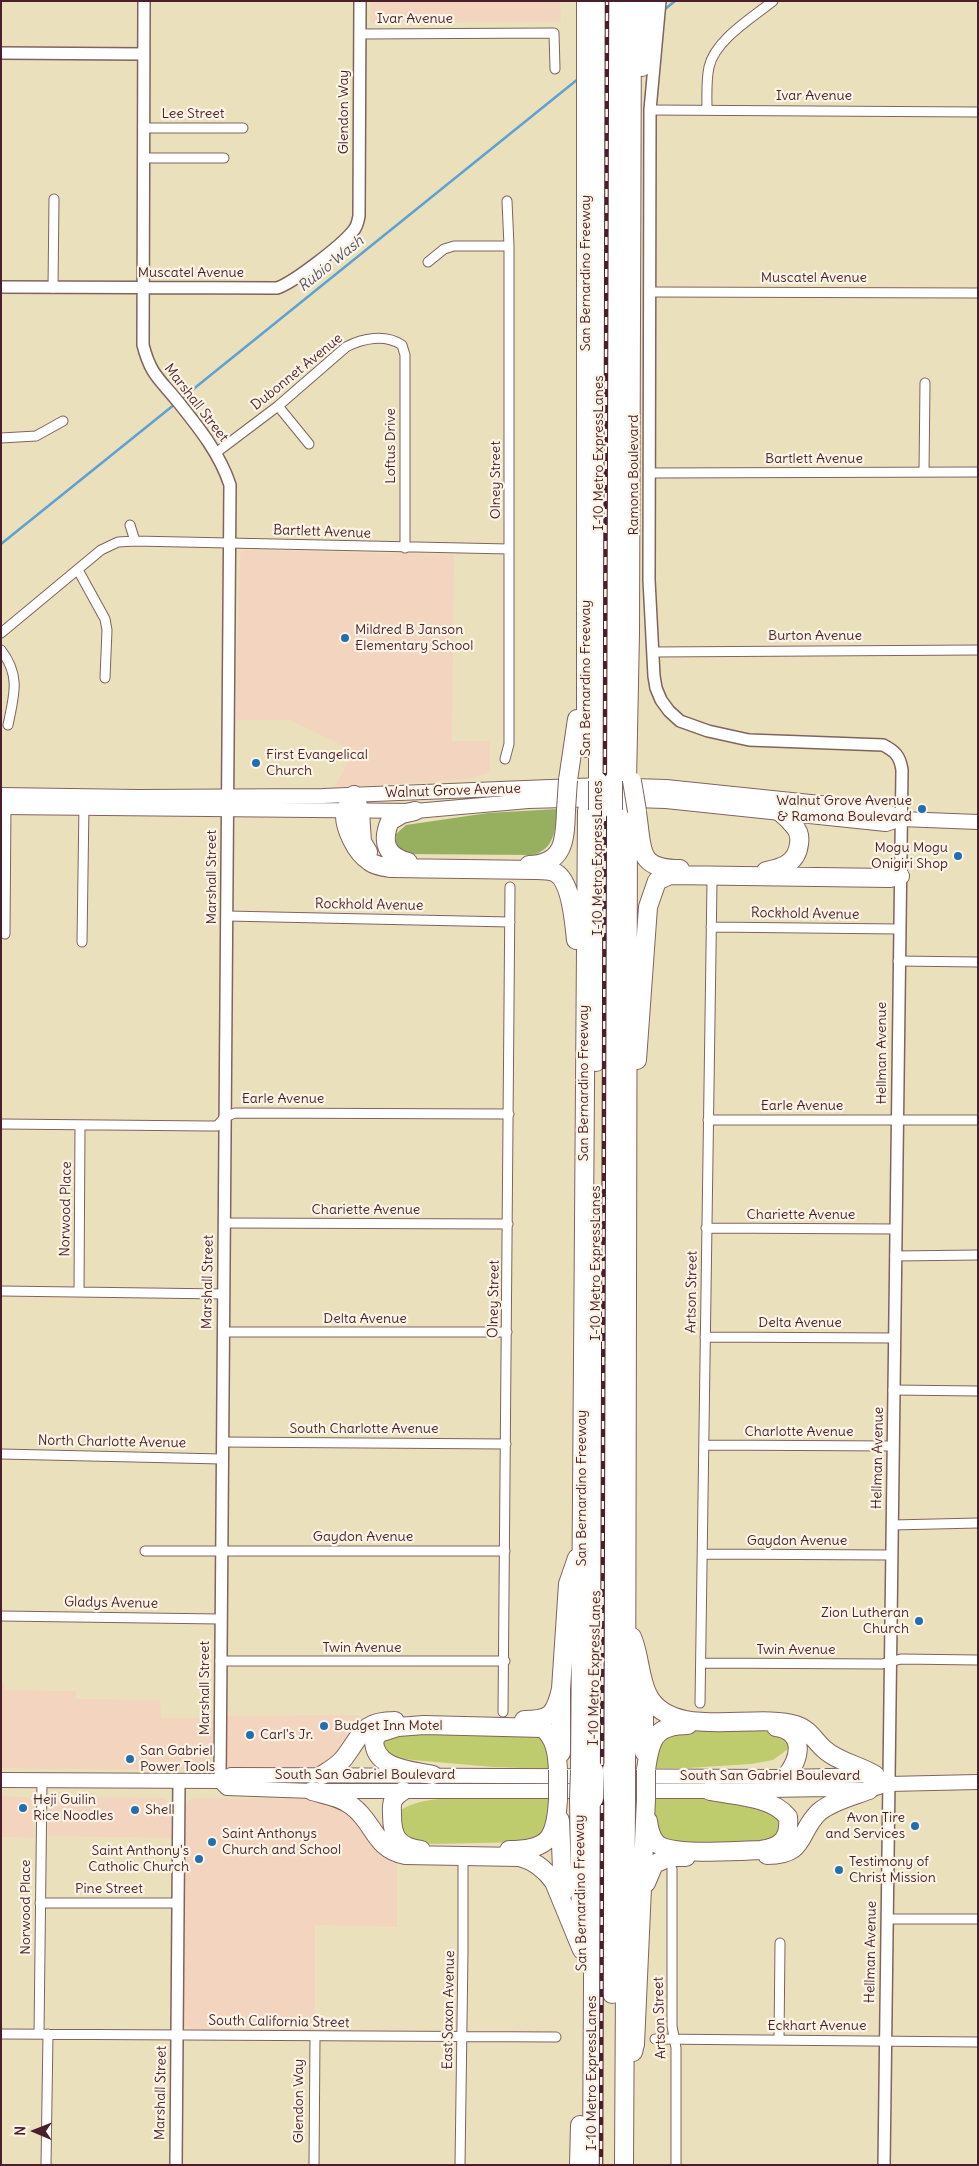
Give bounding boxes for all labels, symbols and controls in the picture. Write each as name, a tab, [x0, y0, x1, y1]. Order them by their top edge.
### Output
street label: Ivar Avenue	[377, 11, 453, 27]
street label: Glendon Way	[336, 70, 352, 154]
street label: Ivar Avenue	[776, 88, 852, 104]
street label: Lee Street	[162, 106, 224, 122]
street label: San Bernardino Freeway	[578, 195, 594, 351]
water label: Rubio Wash	[295, 232, 367, 296]
street label: Muscatel Avenue	[138, 265, 244, 281]
street label: Muscatel Avenue	[761, 270, 867, 286]
street label: Dubonnet Avenue	[248, 330, 346, 414]
street label: Marshall Street	[160, 361, 232, 445]
street label: I-10 Metro ExpressLanes	[591, 375, 607, 531]
street label: Loftus Drive	[383, 408, 399, 484]
street label: Ramona Boulevard	[626, 415, 642, 535]
street label: Olney Street	[488, 441, 504, 519]
street label: Bartlett Avenue	[765, 451, 863, 467]
street label: Bartlett Avenue	[273, 522, 371, 542]
street label: San Bernardino Freeway	[578, 600, 594, 756]
place label: Mildred B Janson Elementary School	[355, 622, 473, 654]
street label: Burton Avenue	[768, 628, 862, 644]
marker: Mildred B Janson Elementary School	[339, 632, 351, 644]
place label: First Evangelical Church	[266, 747, 368, 780]
marker: First Evangelical Church	[250, 757, 262, 769]
street label: Walnut Grove Avenue	[385, 780, 521, 802]
street label: I-10 Metro ExpressLanes	[590, 780, 606, 936]
place label: Walnut Grove Avenue & Ramona Boulevard	[776, 793, 912, 826]
marker: Walnut Grove Avenue & Ramona Boulevard	[916, 803, 928, 815]
street label: Marshall Street	[204, 830, 220, 924]
place label: Mogu Mogu Onigiri Shop	[871, 840, 948, 872]
marker: Mogu Mogu Onigiri Shop	[952, 850, 964, 862]
street label: Rockhold Avenue	[315, 896, 423, 914]
street label: Rockhold Avenue	[751, 905, 859, 923]
street label: Hellman Avenue	[874, 1002, 890, 1104]
street label: San Bernardino Freeway	[576, 1005, 592, 1161]
street label: Earle Avenue	[242, 1091, 324, 1107]
street label: Earle Avenue	[761, 1098, 843, 1114]
street label: Norwood Place	[57, 1161, 75, 1257]
street label: I-10 Metro ExpressLanes	[588, 1185, 604, 1341]
street label: Chariette Avenue	[312, 1202, 420, 1218]
street label: Chariette Avenue	[747, 1207, 855, 1223]
street label: Marshall Street	[199, 1235, 217, 1329]
street label: Artson Street	[683, 1251, 701, 1333]
street label: Olney Street	[485, 1260, 503, 1338]
street label: Delta Avenue	[323, 1311, 407, 1327]
street label: Delta Avenue	[758, 1315, 842, 1331]
street label: Hellman Avenue	[869, 1407, 887, 1509]
street label: San Bernardino Freeway	[574, 1410, 590, 1566]
street label: South Charlotte Avenue	[290, 1421, 438, 1437]
street label: Charlotte Avenue	[745, 1424, 853, 1440]
street label: North Charlotte Avenue	[38, 1432, 186, 1452]
street label: Gaydon Avenue	[313, 1529, 413, 1545]
street label: Gaydon Avenue	[747, 1533, 847, 1549]
street label: I-10 Metro ExpressLanes	[585, 1590, 605, 1746]
street label: Gladys Avenue	[64, 1594, 158, 1612]
place label: Zion Lutheran Church	[821, 1605, 909, 1638]
marker: Zion Lutheran Church	[913, 1615, 925, 1627]
street label: Twin Avenue	[323, 1640, 401, 1656]
street label: Marshall Street	[197, 1641, 213, 1735]
street label: Twin Avenue	[757, 1642, 835, 1658]
place label: Budget Inn Motel	[334, 1718, 443, 1734]
marker: Budget Inn Motel	[318, 1720, 330, 1732]
place label: Carl's Jr.	[260, 1727, 313, 1743]
marker: Carl's Jr.	[244, 1729, 256, 1741]
place label: San Gabriel Power Tools	[140, 1743, 215, 1775]
marker: San Gabriel Power Tools	[124, 1753, 136, 1765]
street label: South San Gabriel Boulevard	[275, 1767, 455, 1783]
street label: South San Gabriel Boulevard	[680, 1768, 860, 1784]
place label: Heji Guilin Rice Noodles	[33, 1792, 113, 1824]
marker: Heji Guilin Rice Noodles	[17, 1802, 29, 1814]
place label: Shell	[145, 1802, 175, 1818]
marker: Shell	[129, 1804, 141, 1816]
place label: Avon Tire and Services	[826, 1810, 905, 1842]
street label: San Bernardino Freeway	[571, 1815, 591, 1971]
marker: Avon Tire and Services	[909, 1820, 921, 1832]
place label: Saint Anthonys Church and School	[222, 1826, 341, 1858]
marker: Saint Anthonys Church and School	[206, 1836, 218, 1848]
place label: Saint Anthony's Catholic Church	[88, 1843, 189, 1875]
marker: Saint Anthony's Catholic Church	[193, 1853, 205, 1865]
place label: Testimony of Christ Mission	[849, 1854, 936, 1886]
street label: Norwood Place	[18, 1859, 34, 1955]
marker: Testimony of Christ Mission	[833, 1864, 845, 1876]
street label: Pine Street	[75, 1881, 143, 1897]
street label: Hellman Avenue	[862, 1901, 880, 2003]
street label: East Saxon Avenue	[440, 1950, 458, 2070]
street label: Artson Street	[650, 1977, 670, 2059]
street label: I-10 Metro ExpressLanes	[584, 1995, 600, 2151]
street label: South California Street	[208, 2012, 350, 2032]
street label: Eckhart Avenue	[767, 2018, 867, 2034]
street label: Marshall Street	[152, 2046, 170, 2140]
street label: Glendon Way	[291, 2059, 307, 2143]
north arrow	[10, 2106, 60, 2156]
text: N	[11, 2126, 29, 2136]

